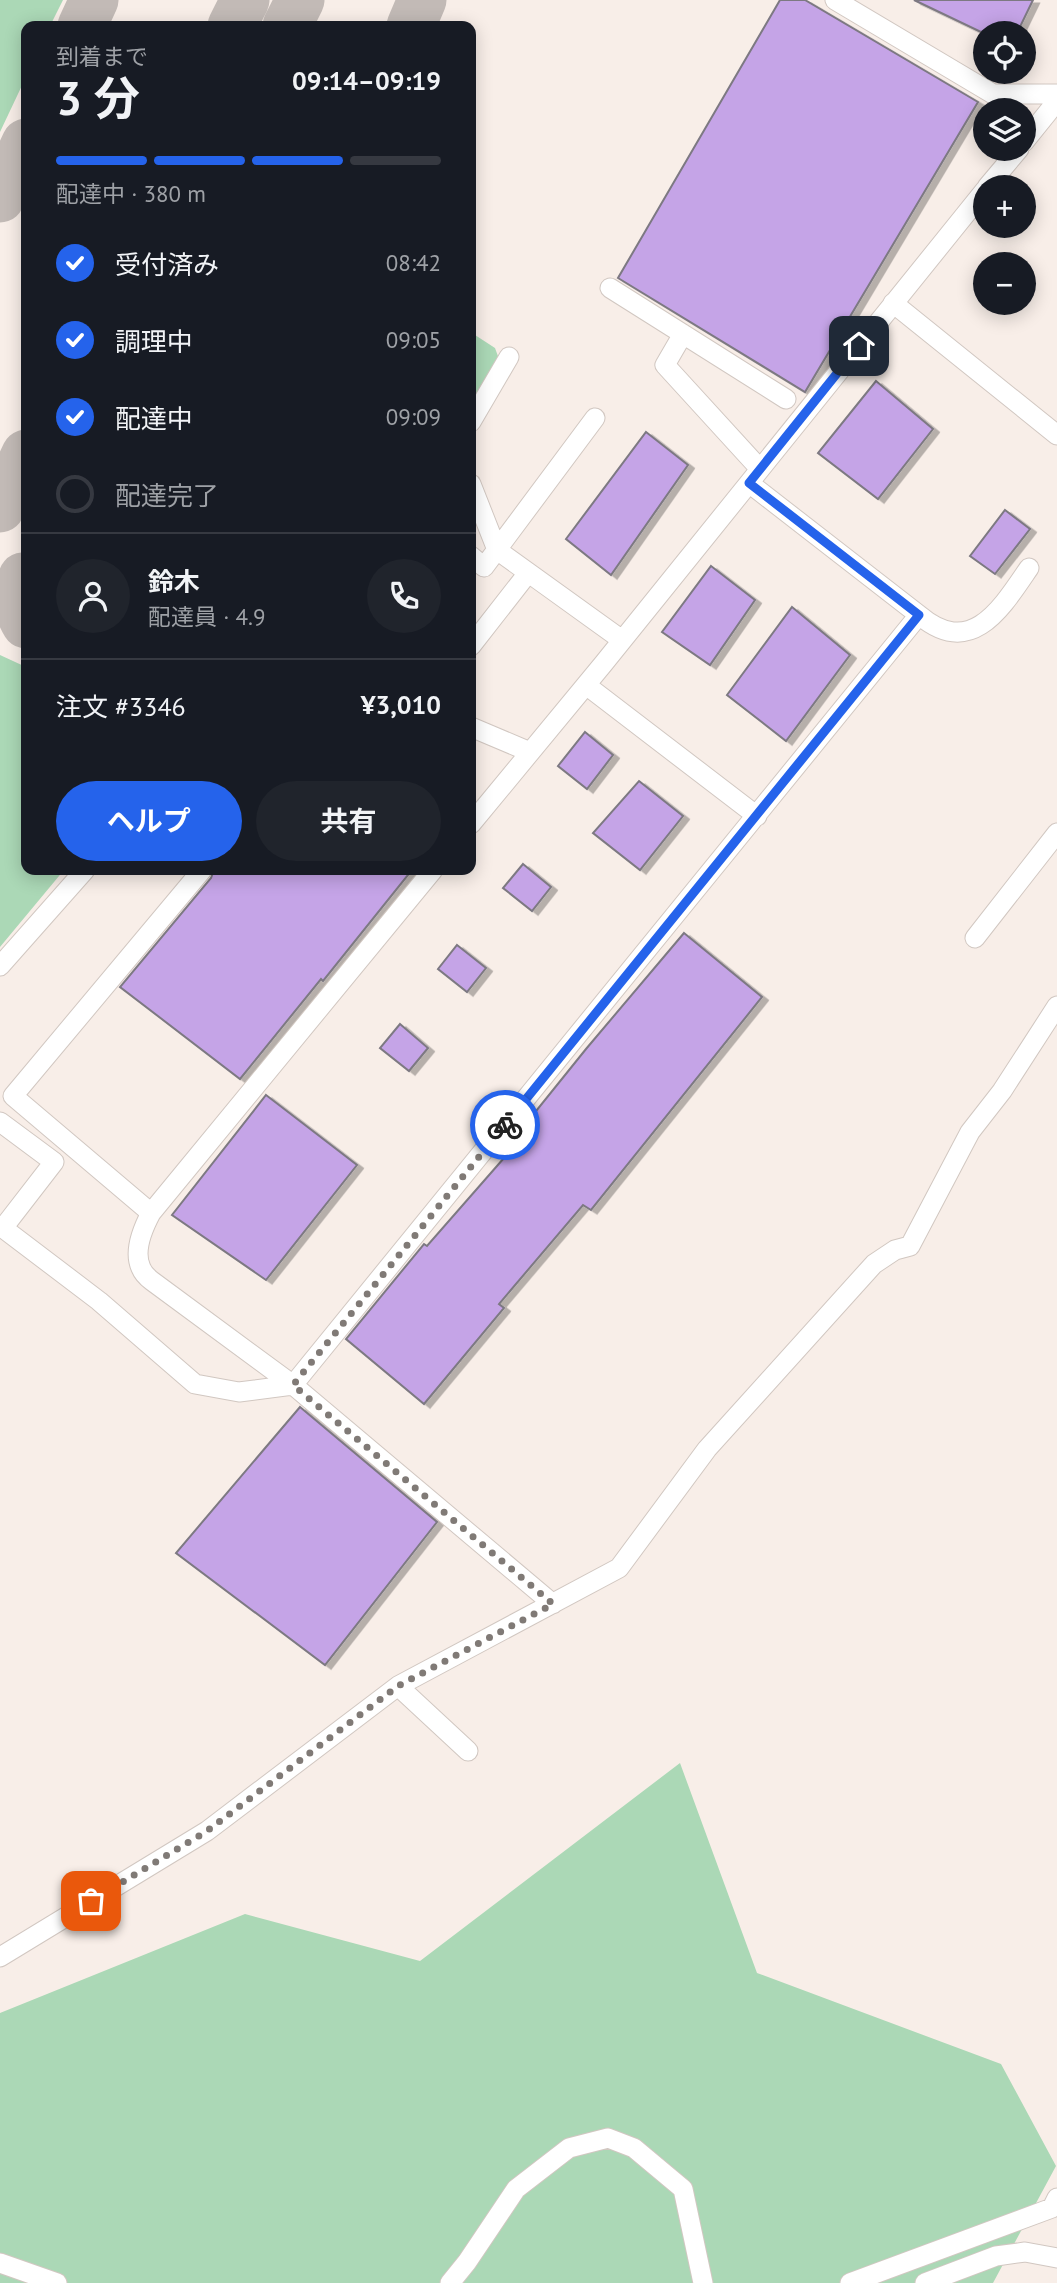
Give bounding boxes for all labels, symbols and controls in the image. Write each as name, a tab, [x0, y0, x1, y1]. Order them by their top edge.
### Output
map controls	[973, 21, 1036, 315]
button: locate	[973, 21, 1036, 84]
text: 到着まで	[56, 42, 148, 71]
text: 09:14–09:19	[292, 64, 441, 97]
text: 3 分	[56, 68, 140, 128]
button: layers	[973, 98, 1036, 161]
button: +	[973, 175, 1036, 238]
text: 配達中 · 380 m	[56, 179, 206, 208]
icon: check	[56, 244, 94, 282]
text: 受付済み	[115, 248, 219, 281]
text: 08:42	[386, 248, 441, 277]
button: −	[973, 252, 1036, 315]
pin	[829, 316, 889, 376]
icon: check	[56, 321, 94, 359]
text: 調理中	[115, 325, 193, 358]
text: 09:05	[386, 325, 441, 354]
icon: home	[840, 327, 878, 365]
icon: check	[56, 398, 94, 436]
text: 配達中	[115, 402, 193, 435]
text: 09:09	[386, 402, 441, 431]
text: 配達完了	[115, 479, 219, 512]
button: person	[56, 559, 130, 633]
button: phone	[367, 559, 441, 633]
text: 鈴木	[148, 565, 200, 598]
text: 配達員 · 4.9	[148, 602, 265, 631]
text: ¥3,010	[361, 688, 441, 721]
text: 注文 #3346	[56, 690, 186, 723]
button: ヘルプ	[56, 781, 242, 861]
button: 共有	[256, 781, 441, 861]
courier	[470, 1090, 540, 1160]
icon: bike	[486, 1106, 524, 1144]
pin	[61, 1871, 121, 1931]
icon: bag	[72, 1882, 110, 1920]

